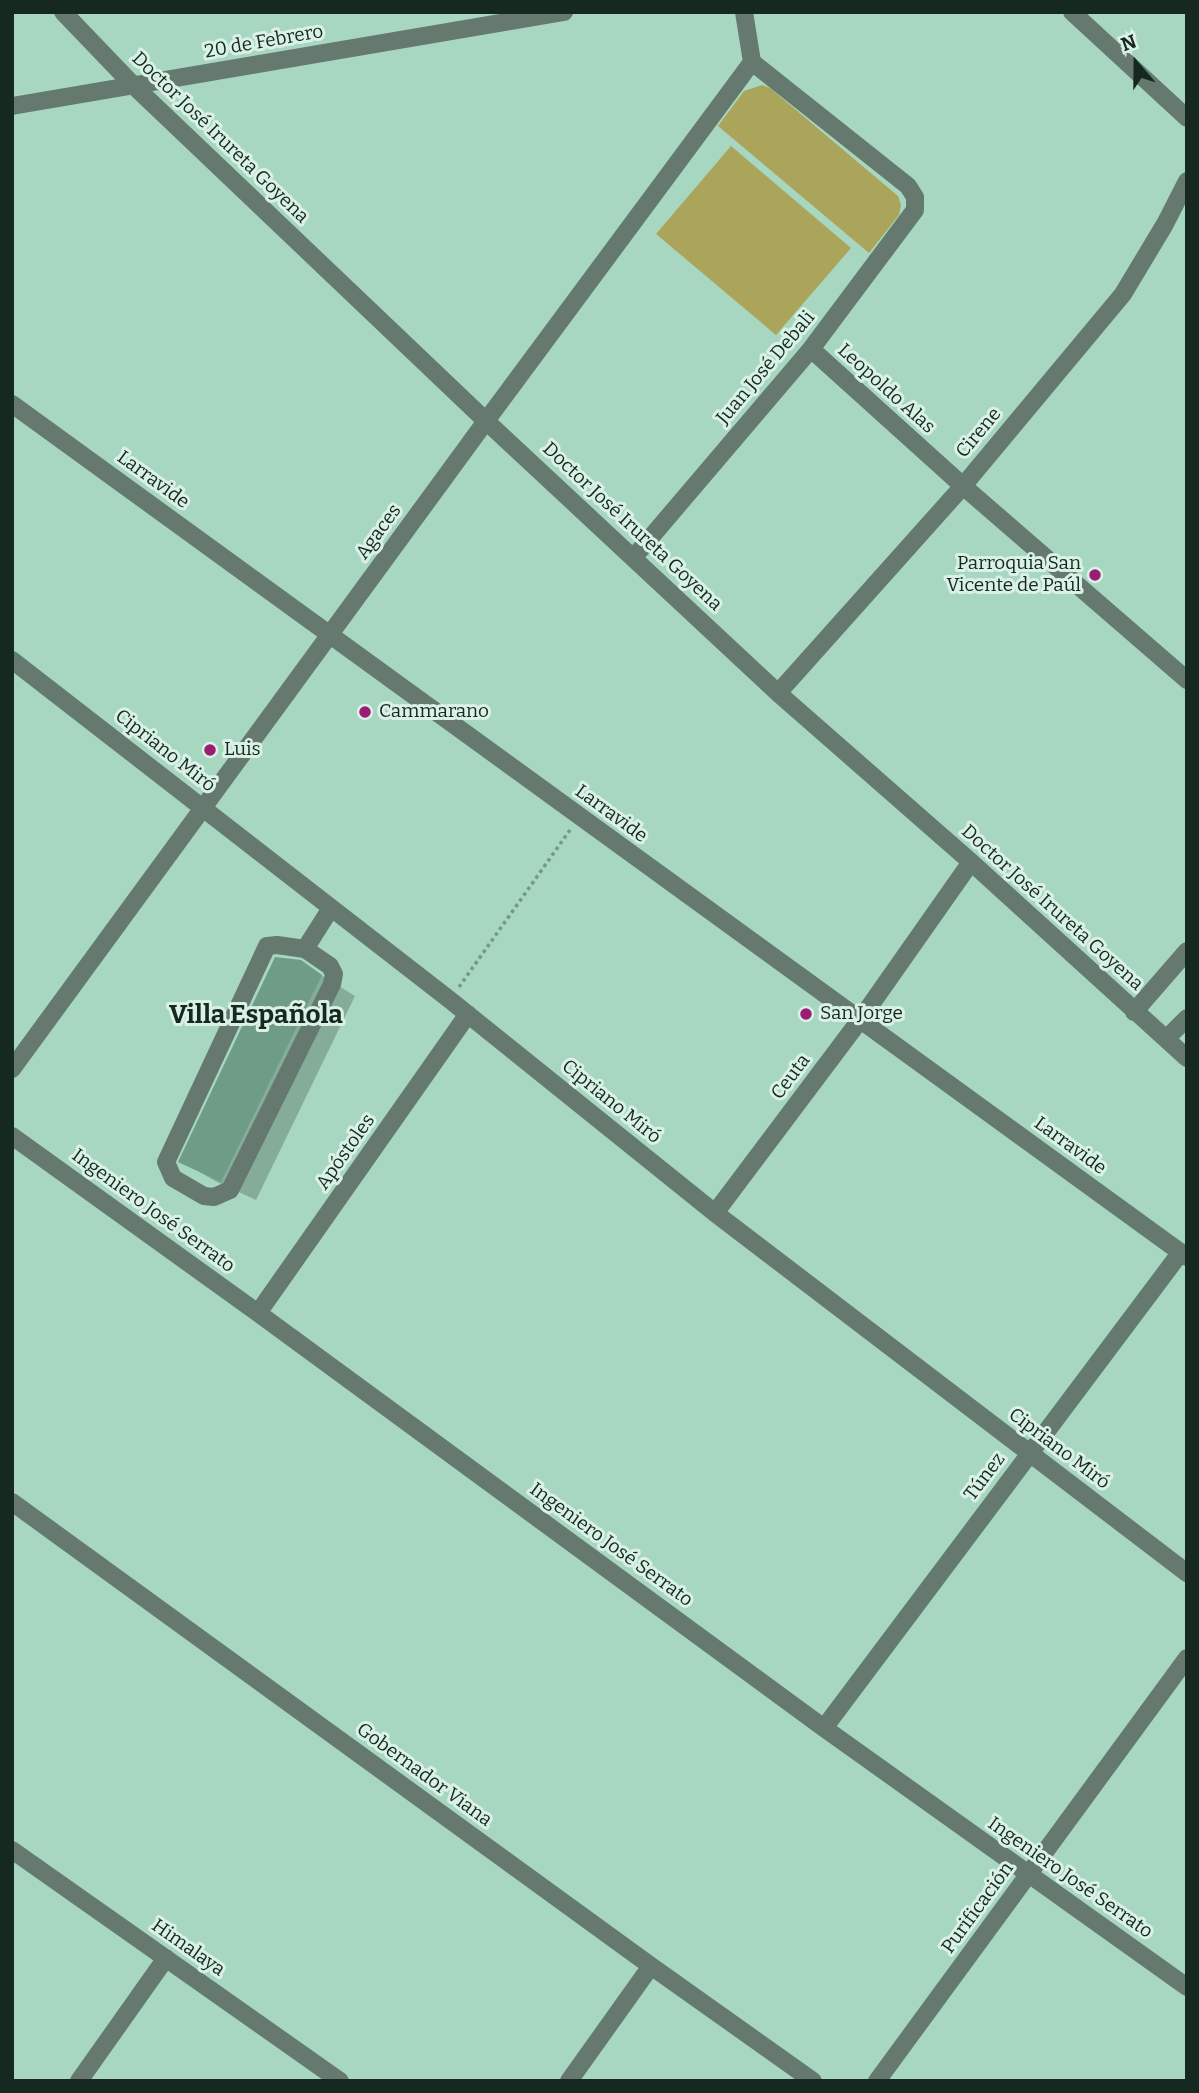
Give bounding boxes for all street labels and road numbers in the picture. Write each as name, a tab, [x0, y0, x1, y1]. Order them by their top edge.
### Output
street label: 20 de Febrero	[203, 20, 325, 64]
street label: Doctor José Irureta Goyena	[127, 48, 313, 228]
street label: Juan José Debali	[712, 307, 820, 429]
street label: Leopoldo Alas	[833, 339, 939, 439]
street label: Cirene	[952, 403, 1006, 463]
street label: Doctor José Irureta Goyena	[538, 438, 726, 616]
street label: Larravide	[112, 446, 194, 514]
street label: Agaces	[351, 500, 407, 564]
street label: Cipriano Miró	[110, 705, 220, 797]
street label: Larravide	[570, 780, 652, 848]
street label: Doctor José Irureta Goyena	[956, 820, 1148, 996]
street label: Ceuta	[767, 1050, 815, 1104]
street label: Cipriano Miró	[557, 1055, 665, 1149]
street label: Apóstoles	[312, 1110, 380, 1194]
street label: Larravide	[1029, 1112, 1111, 1180]
street label: Ingeniero José Serrato	[67, 1144, 239, 1278]
street label: Cipriano Miró	[1004, 1404, 1114, 1494]
street label: Túnez	[960, 1449, 1010, 1505]
street label: Ingeniero José Serrato	[525, 1478, 697, 1612]
street label: Gobernador Viana	[352, 1718, 496, 1832]
street label: Ingeniero José Serrato	[983, 1812, 1157, 1944]
street label: Purificación	[937, 1858, 1019, 1958]
street label: Himalaya	[147, 1914, 229, 1982]

